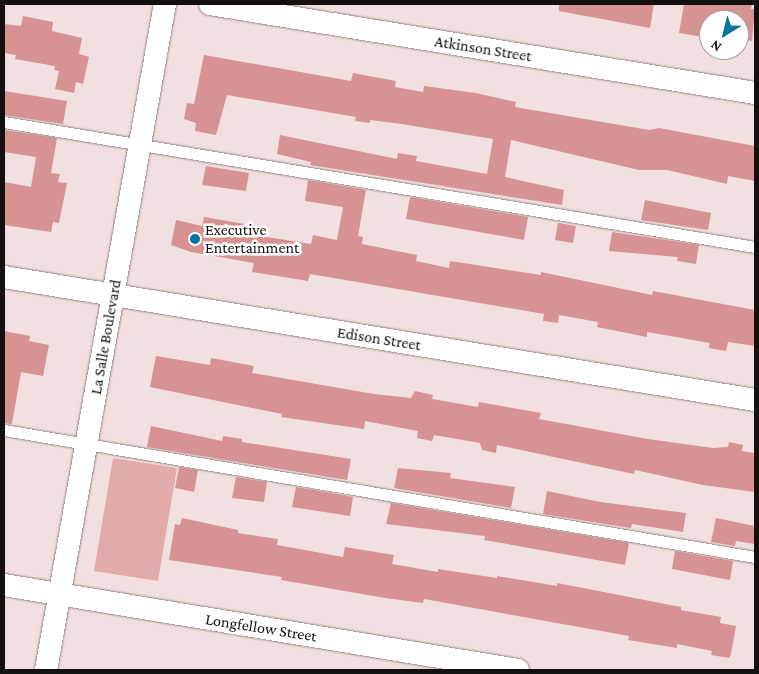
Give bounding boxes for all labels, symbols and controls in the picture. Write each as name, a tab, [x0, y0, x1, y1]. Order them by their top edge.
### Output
north arrow	[699, 10, 749, 60]
street label: Atkinson Street	[433, 32, 533, 66]
text: N	[707, 37, 724, 56]
place label: Executive Entertainment	[205, 220, 299, 258]
marker: Executive Entertainment	[189, 233, 201, 245]
street label: La Salle Boulevard	[86, 278, 126, 396]
street label: Edison Street	[336, 323, 422, 355]
street label: Longfellow Street	[204, 610, 318, 646]

